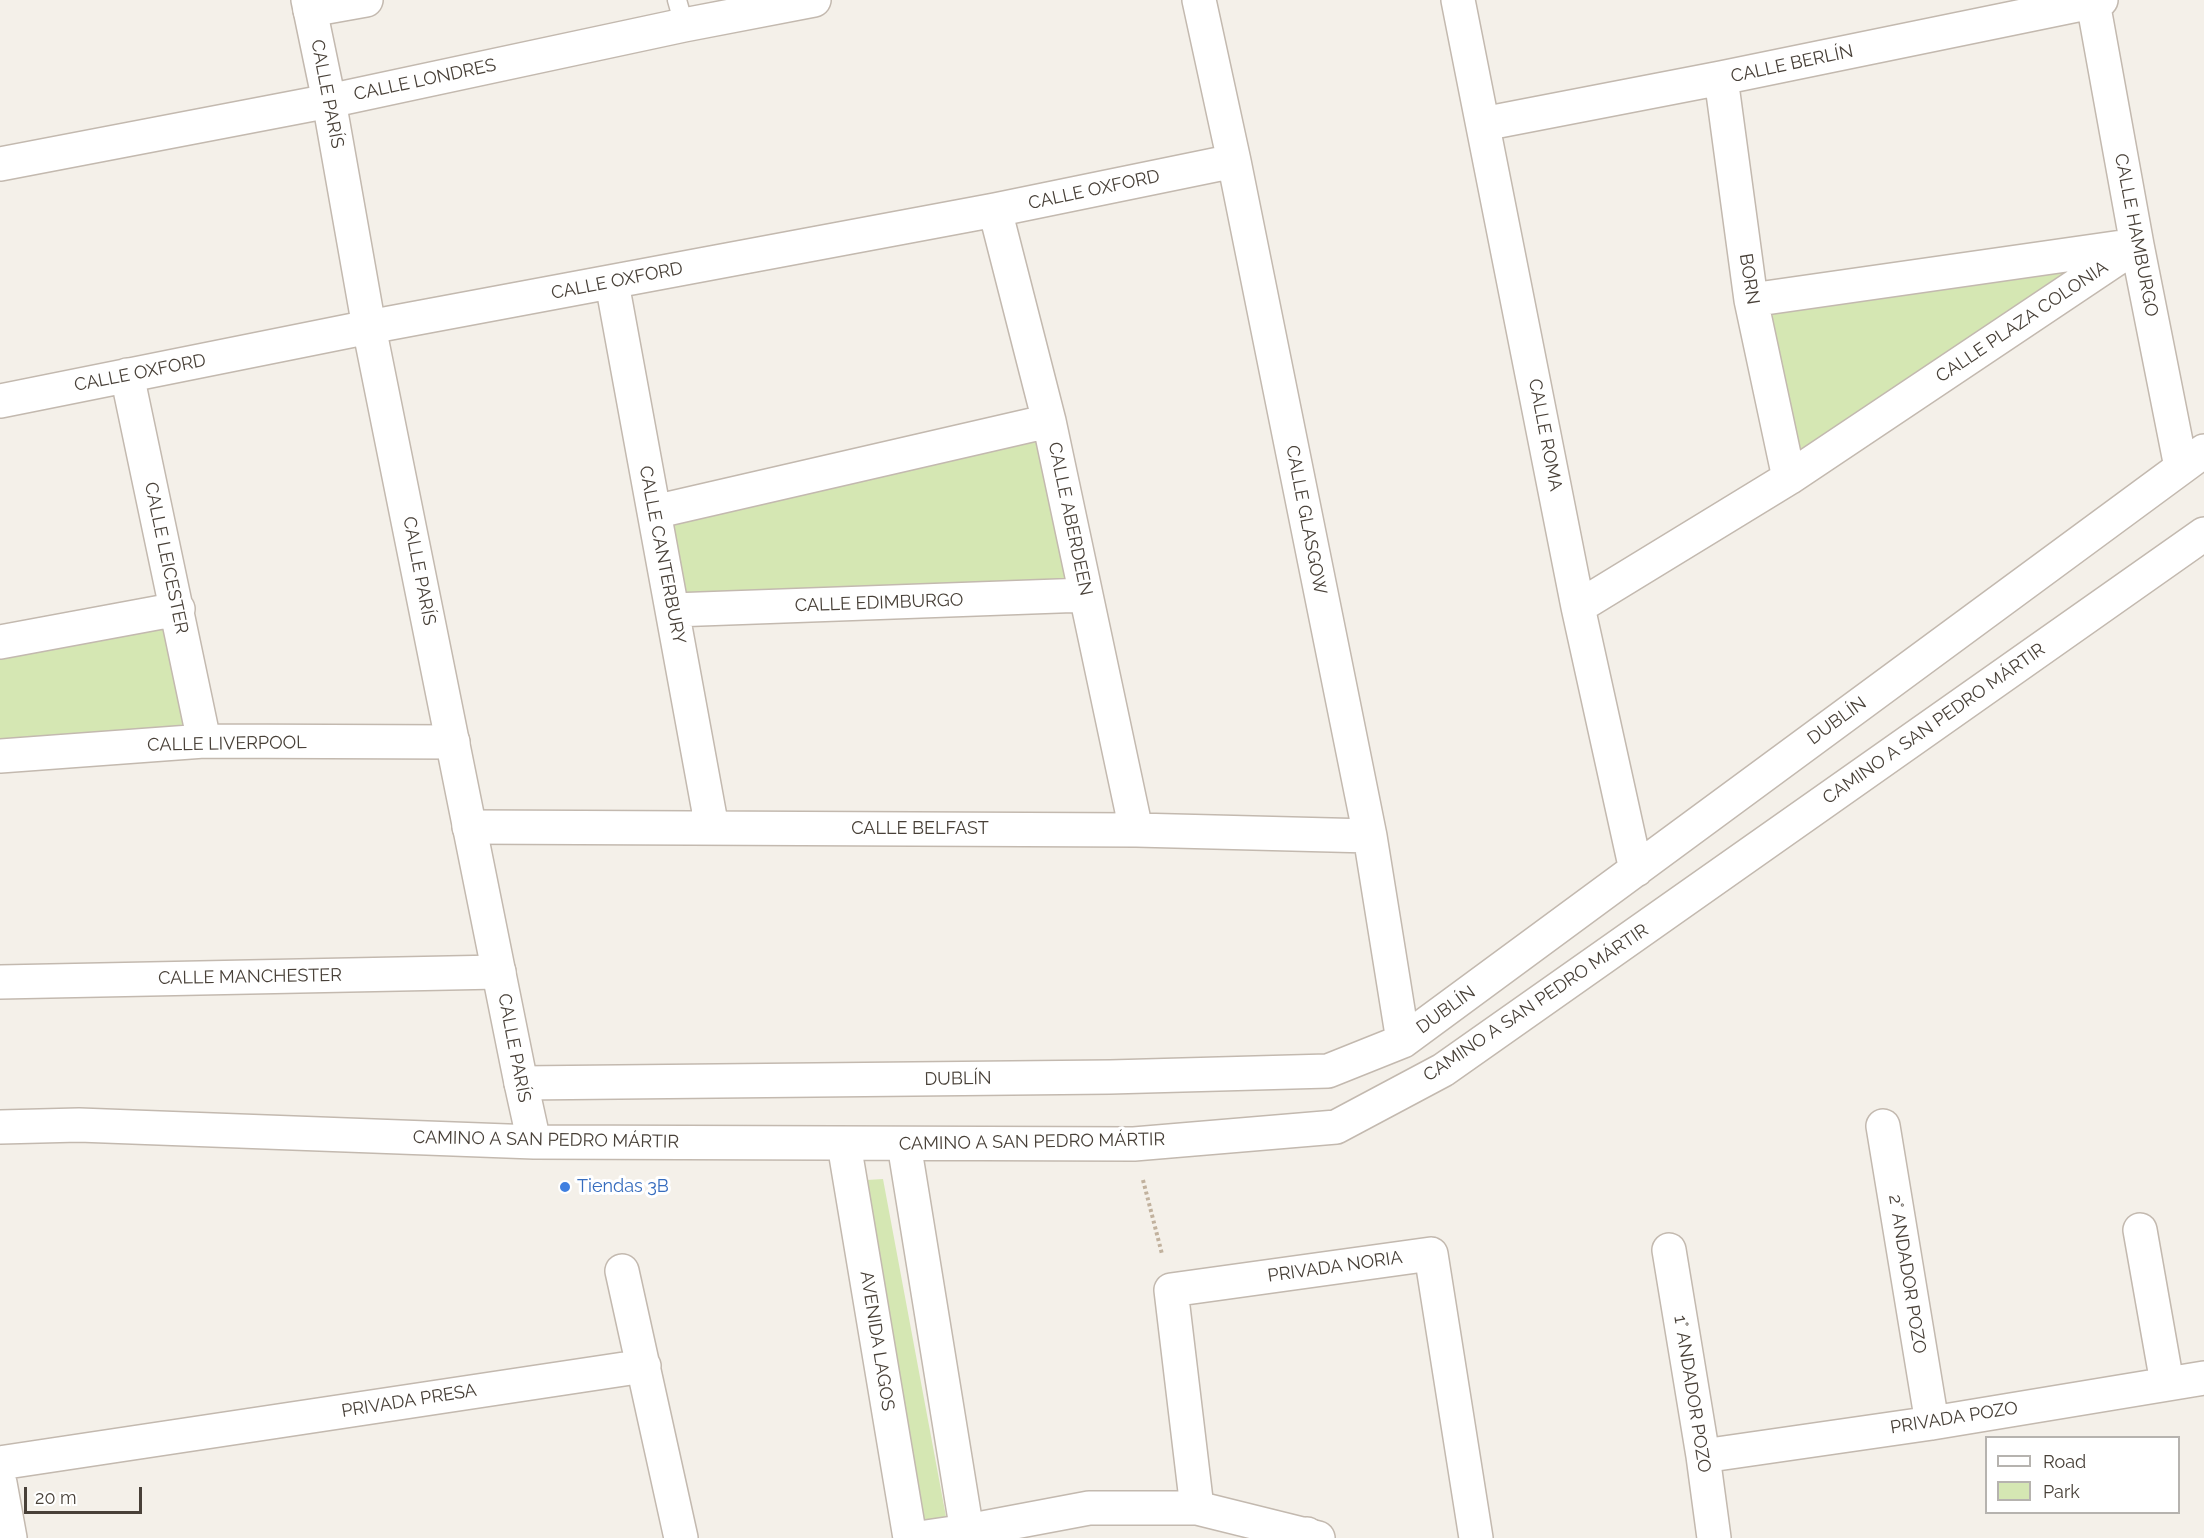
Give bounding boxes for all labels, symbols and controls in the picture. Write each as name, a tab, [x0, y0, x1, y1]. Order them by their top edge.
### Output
street label: CALLE PARÍS	[306, 38, 348, 150]
street label: CALLE BERLÍN	[1729, 41, 1855, 87]
street label: CALLE LONDRES	[352, 54, 498, 106]
street label: CALLE HAMBURGO	[2110, 152, 2162, 318]
street label: CALLE OXFORD	[1026, 166, 1162, 214]
street label: BORN	[1734, 252, 1764, 306]
street label: CALLE PLAZA COLONIA	[1932, 256, 2112, 388]
street label: CALLE OXFORD	[549, 258, 685, 304]
street label: CALLE OXFORD	[72, 350, 208, 396]
street label: CALLE ROMA	[1524, 377, 1566, 493]
street label: CALLE ABERDEEN	[1043, 440, 1097, 598]
street label: CALLE GLASGOW	[1281, 443, 1331, 597]
street label: CALLE CANTERBURY	[634, 464, 690, 646]
street label: CALLE LEICESTER	[139, 480, 193, 636]
street label: CALLE PARÍS	[398, 515, 440, 627]
street label: CALLE EDIMBURGO	[794, 589, 964, 617]
street label: CAMINO A SAN PEDRO MÁRTIR	[1819, 639, 2049, 809]
street label: DUBLÍN	[1803, 692, 1871, 750]
street label: CALLE LIVERPOOL	[147, 732, 307, 756]
street label: CALLE BELFAST	[851, 818, 989, 840]
street label: CAMINO A SAN PEDRO MÁRTIR	[1420, 920, 1652, 1086]
street label: CALLE MANCHESTER	[158, 965, 342, 989]
street label: DUBLÍN	[1412, 981, 1480, 1039]
street label: CALLE PARÍS	[493, 992, 535, 1104]
street label: DUBLÍN	[924, 1068, 992, 1090]
street label: CAMINO A SAN PEDRO MÁRTIR	[413, 1127, 679, 1153]
street label: CAMINO A SAN PEDRO MÁRTIR	[899, 1129, 1165, 1155]
place label: Tiendas 3B	[577, 1176, 669, 1198]
marker: Tiendas 3B	[558, 1180, 572, 1194]
street label: 2° ANDADOR POZO	[1884, 1193, 1930, 1355]
street label: PRIVADA NORIA	[1266, 1247, 1404, 1287]
street label: AVENIDA LAGOS	[855, 1270, 899, 1412]
street label: 1° ANDADOR POZO	[1669, 1314, 1715, 1474]
street label: PRIVADA PRESA	[340, 1380, 478, 1422]
street label: PRIVADA POZO	[1889, 1397, 2019, 1439]
legend	[1985, 1436, 2180, 1514]
text: Road	[2043, 1451, 2086, 1472]
scale bar	[27, 1475, 146, 1513]
text: Park	[2043, 1481, 2080, 1502]
text: 20 m	[35, 1487, 77, 1508]

